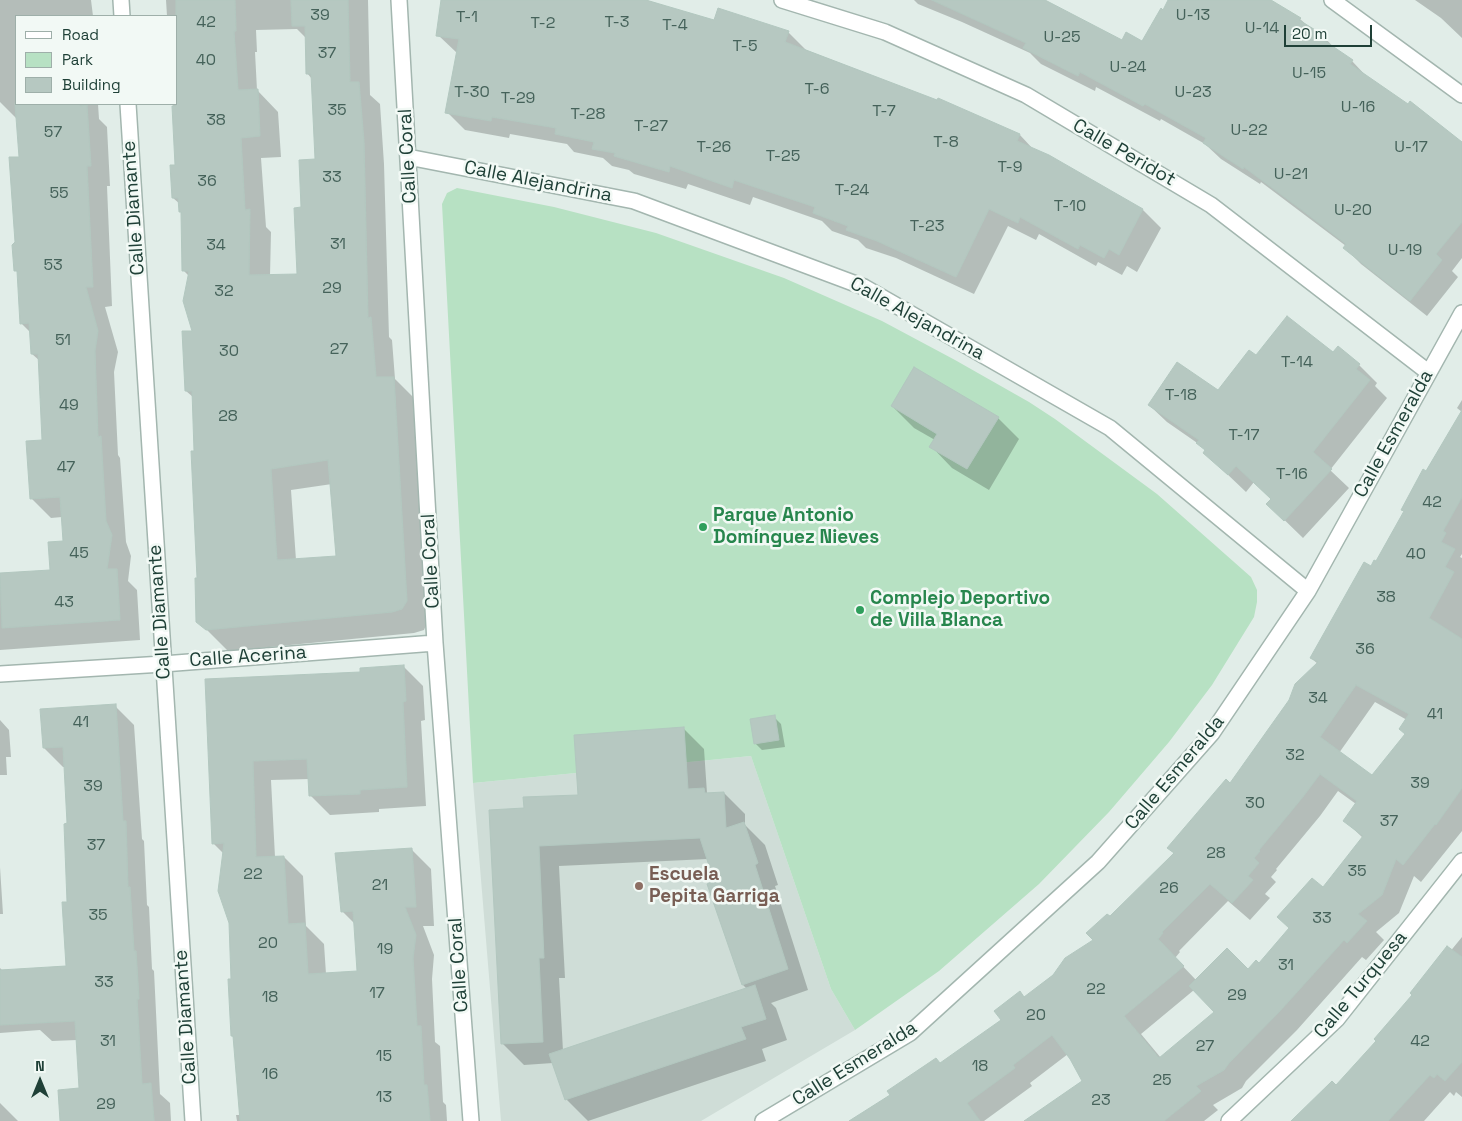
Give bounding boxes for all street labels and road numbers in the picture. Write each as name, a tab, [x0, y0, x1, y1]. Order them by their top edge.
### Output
street label: Calle Coral	[394, 108, 422, 204]
street label: Calle Peridot	[1068, 114, 1180, 192]
street label: Calle Diamante	[118, 140, 150, 276]
street label: Calle Alejandrina	[462, 156, 614, 208]
street label: Calle Alejandrina	[846, 273, 988, 365]
street label: Calle Esmeralda	[1350, 366, 1438, 502]
street label: Calle Coral	[417, 513, 445, 609]
street label: Calle Diamante	[144, 544, 176, 680]
street label: Calle Acerina	[189, 642, 307, 672]
street label: Calle Esmeralda	[1120, 711, 1230, 835]
street label: Calle Coral	[444, 917, 474, 1013]
street label: Calle Turquesa	[1310, 927, 1412, 1043]
street label: Calle Diamante	[170, 949, 202, 1085]
street label: Calle Esmeralda	[789, 1017, 921, 1111]

